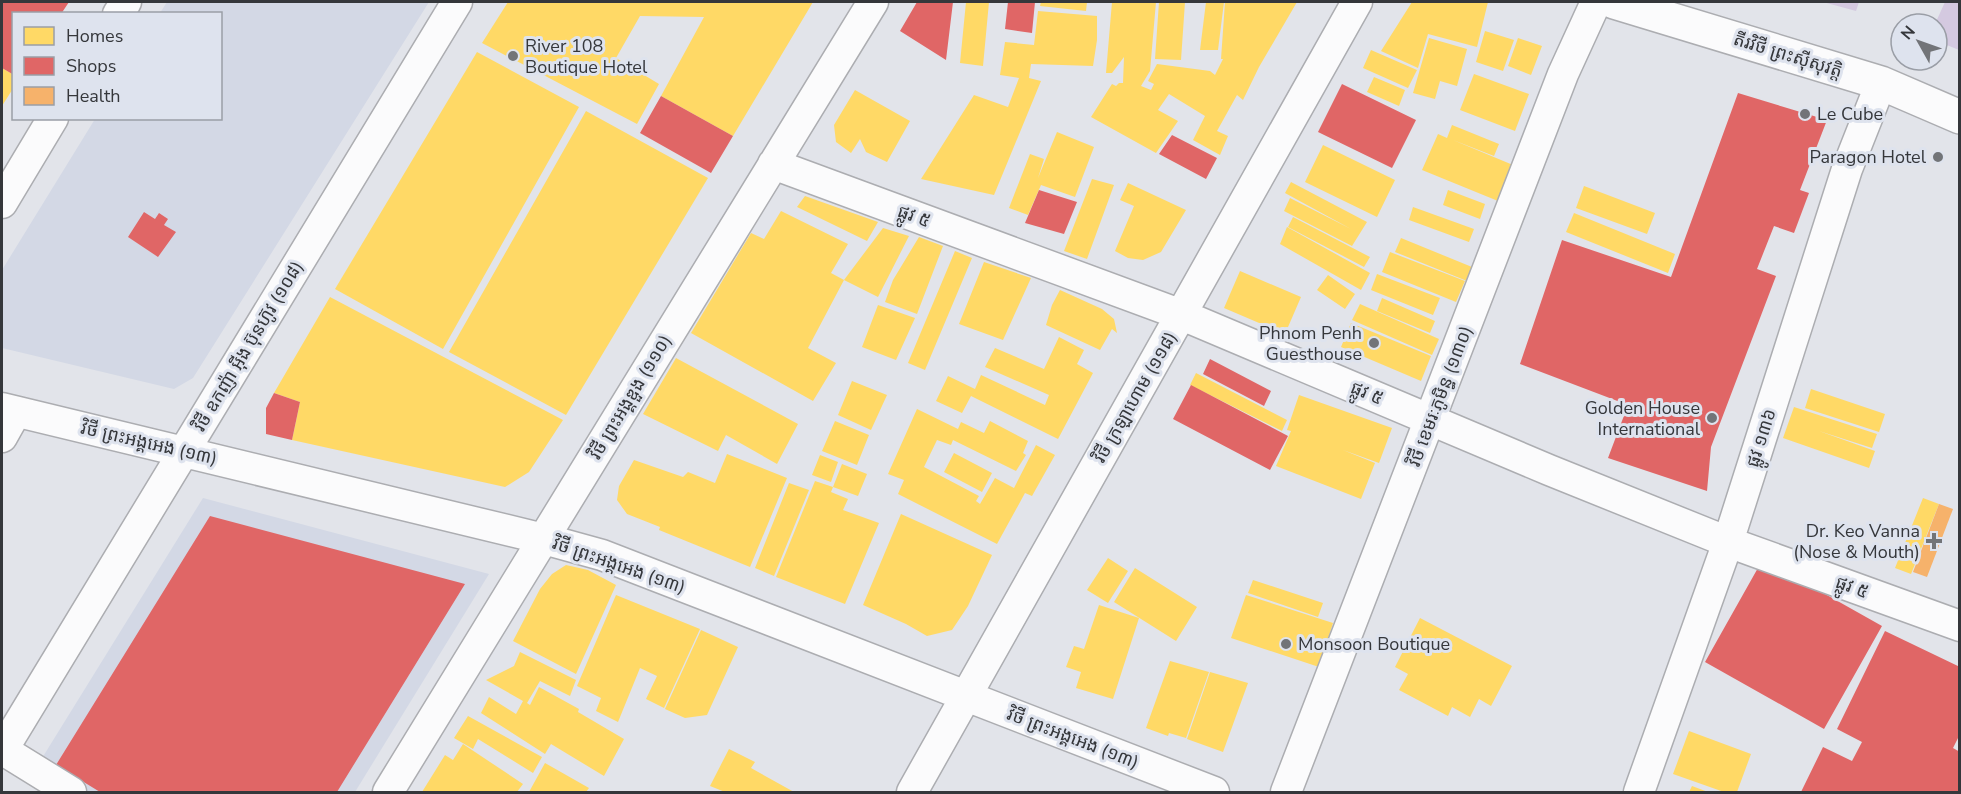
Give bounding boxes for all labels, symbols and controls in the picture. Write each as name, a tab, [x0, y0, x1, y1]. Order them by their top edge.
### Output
legend	[12, 12, 222, 120]
north arrow	[1889, 12, 1949, 72]
text: N	[1896, 21, 1921, 45]
text: Homes	[66, 24, 123, 48]
street label: តីរវិថី ព្រះស៊ីសុវត្តិ	[1730, 27, 1845, 83]
place label: River 108 Boutique Hotel	[525, 34, 648, 79]
marker: River 108 Boutique Hotel	[506, 49, 520, 63]
text: Shops	[66, 54, 116, 78]
text: Health	[66, 84, 121, 108]
place label: Le Cube	[1817, 102, 1883, 126]
marker: Le Cube	[1798, 107, 1812, 121]
place label: Paragon Hotel	[1809, 145, 1927, 169]
marker: Paragon Hotel	[1931, 150, 1945, 164]
street label: ផ្លូវ ៥	[893, 199, 934, 237]
street label: វិថី ឧកញ៉ា អ៊ីង ប៊ុនហ៊ូវ (១០៨)	[187, 256, 309, 437]
place label: Phnom Penh Guesthouse	[1259, 321, 1362, 366]
street label: វិថី ខេមរៈភូមិន្ធ (១៣០)	[1402, 322, 1478, 471]
street label: វិថី ក្រឡាហោម (១១៨)	[1087, 327, 1182, 468]
street label: វិថី ព្រះអង្គឌួង (១១០)	[583, 330, 677, 465]
marker: Phnom Penh Guesthouse	[1367, 336, 1381, 350]
street label: ផ្លូវ ៥	[1345, 375, 1387, 415]
place label: Golden House International	[1585, 396, 1701, 441]
street label: ផ្លូវ ១៣៦	[1740, 406, 1786, 472]
marker: Golden House International	[1705, 411, 1719, 425]
street label: វិថី ព្រះអង្គអេង (១៣)	[77, 415, 220, 470]
place label: Dr. Keo Vanna (Nose & Mouth)	[1793, 519, 1920, 564]
street label: វិថី ព្រះអង្គអេង (១៣)	[548, 531, 689, 599]
marker: Dr. Keo Vanna (Nose & Mouth)	[1925, 532, 1943, 550]
street label: ផ្លូវ ៥	[1831, 570, 1872, 608]
place label: Monsoon Boutique	[1298, 632, 1450, 656]
marker: Monsoon Boutique	[1279, 637, 1293, 651]
street label: វិថី ព្រះអង្គអេង (១៣)	[1003, 701, 1142, 774]

